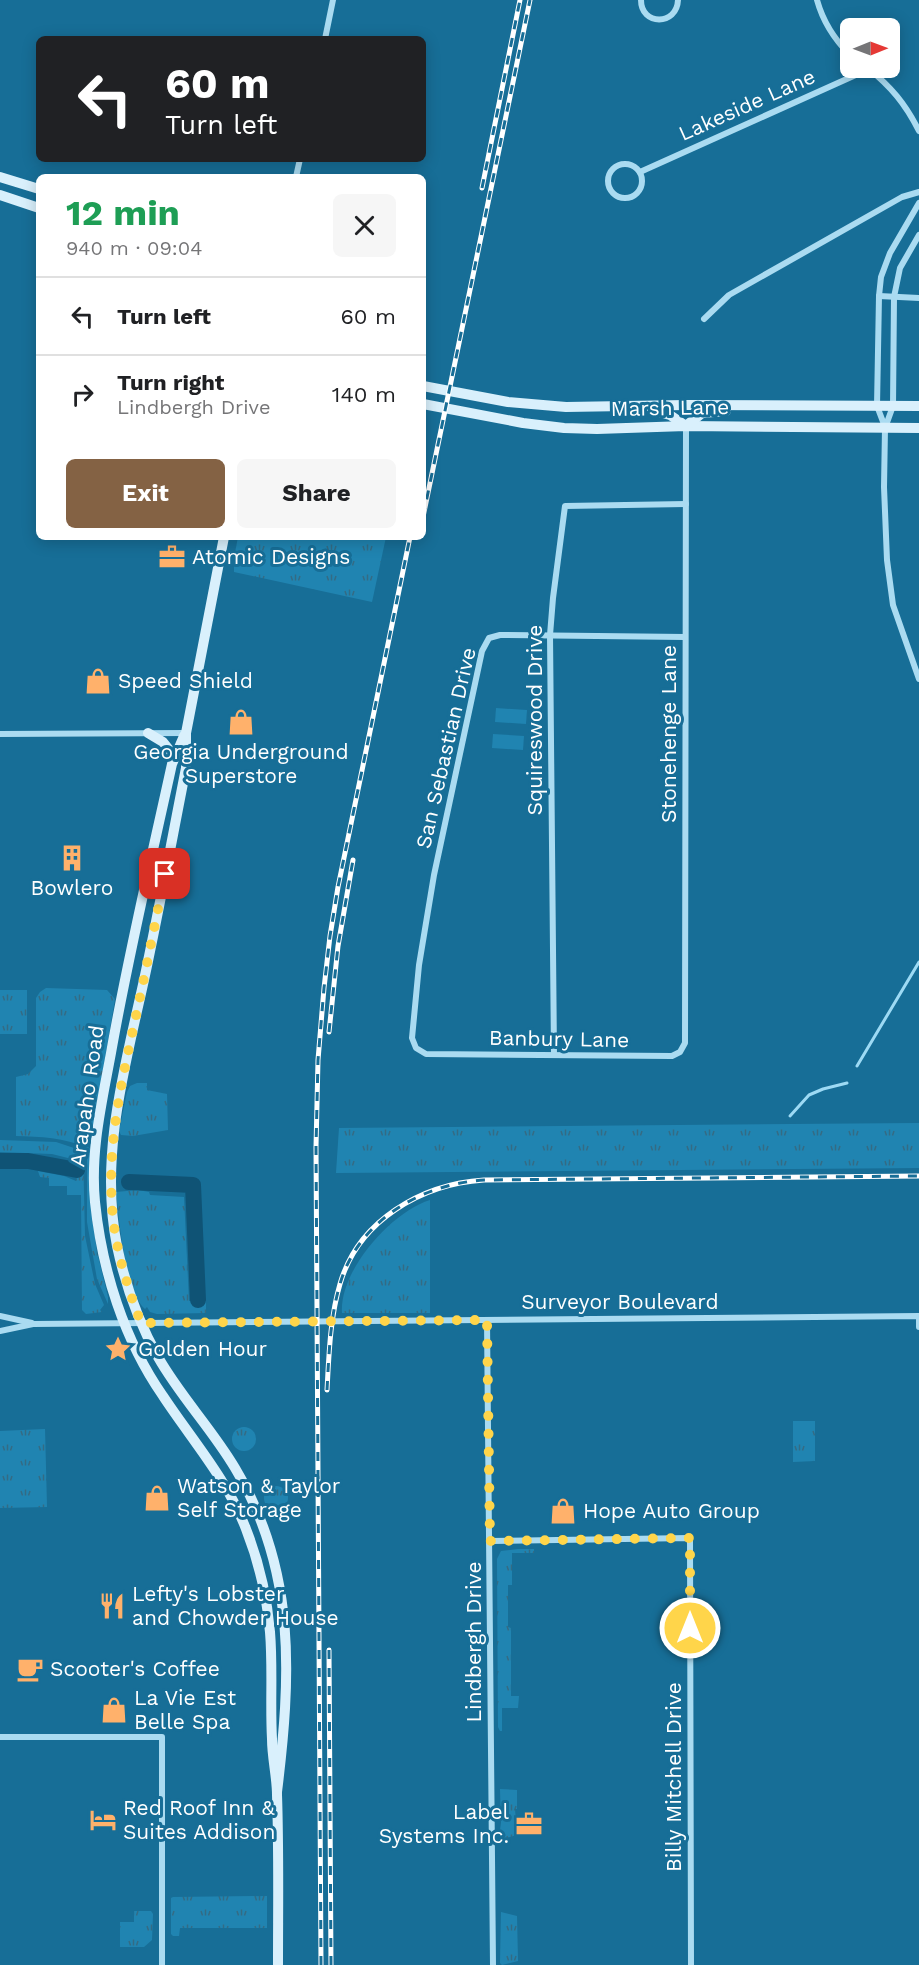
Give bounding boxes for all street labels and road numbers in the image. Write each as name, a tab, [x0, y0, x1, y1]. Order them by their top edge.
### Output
street label: Lakeside Lane	[675, 63, 819, 146]
street label: Marsh Lane	[610, 394, 730, 421]
street label: Squireswood Drive	[522, 625, 547, 815]
street label: San Sebastian Drive	[410, 645, 481, 851]
street label: Stonehenge Lane	[656, 645, 681, 823]
street label: Arapaho Road	[64, 1023, 109, 1169]
street label: Banbury Lane	[489, 1025, 629, 1052]
street label: Surveyor Boulevard	[521, 1289, 719, 1314]
street label: Lindbergh Drive	[461, 1561, 486, 1723]
street label: Billy Mitchell Drive	[661, 1682, 686, 1872]

